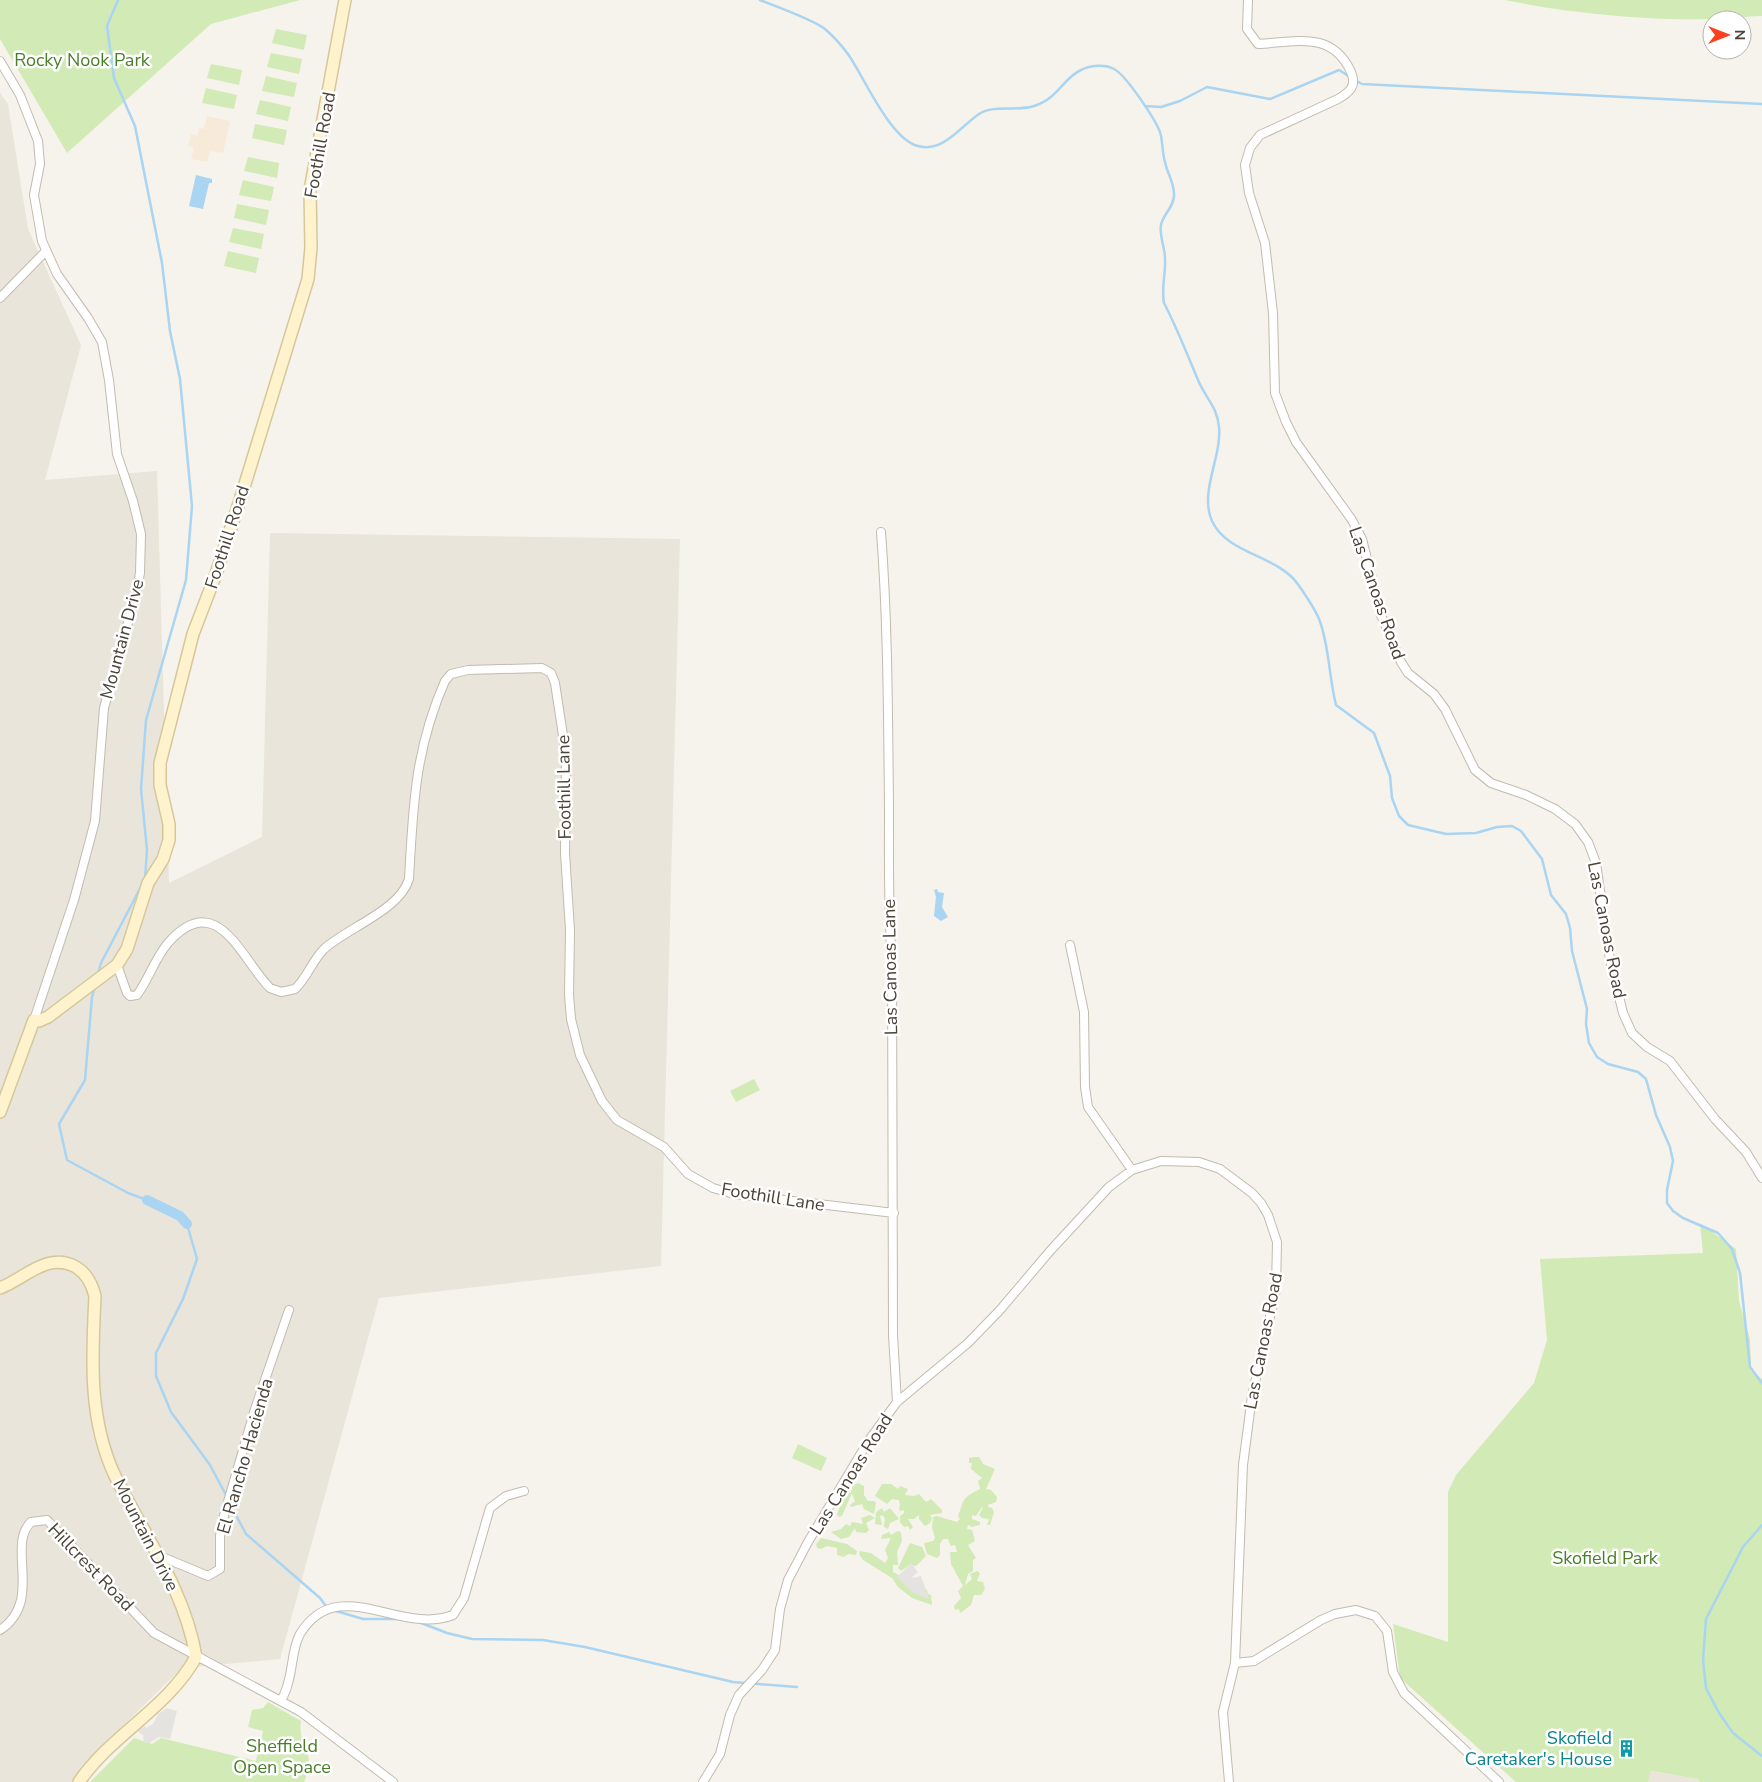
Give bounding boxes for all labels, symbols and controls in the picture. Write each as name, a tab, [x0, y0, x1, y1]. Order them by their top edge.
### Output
north arrow	[1702, 10, 1752, 60]
text: N	[1730, 30, 1749, 40]
park label: Rocky Nook Park	[14, 48, 151, 72]
street label: Foothill Road	[299, 90, 341, 200]
street label: Foothill Road	[199, 482, 255, 592]
street label: Las Canoas Road	[1343, 523, 1411, 663]
street label: Mountain Drive	[94, 576, 150, 702]
street label: Foothill Lane	[551, 735, 577, 839]
street label: Las Canoas Road	[1582, 860, 1632, 1000]
street label: Las Canoas Lane	[877, 899, 903, 1035]
street label: Foothill Lane	[719, 1177, 827, 1217]
street label: Las Canoas Road	[1238, 1271, 1288, 1411]
street label: El Rancho Hacienda	[211, 1375, 279, 1537]
street label: Las Canoas Road	[804, 1409, 898, 1539]
street label: Mountain Drive	[107, 1475, 185, 1595]
street label: Hillcrest Road	[43, 1518, 139, 1616]
park label: Skofield Park	[1552, 1546, 1659, 1570]
place label: Skofield Caretaker's House	[1465, 1726, 1612, 1771]
park label: Sheffield Open Space	[233, 1734, 331, 1779]
building icon: Skofield Caretaker's House	[1616, 1738, 1636, 1758]

